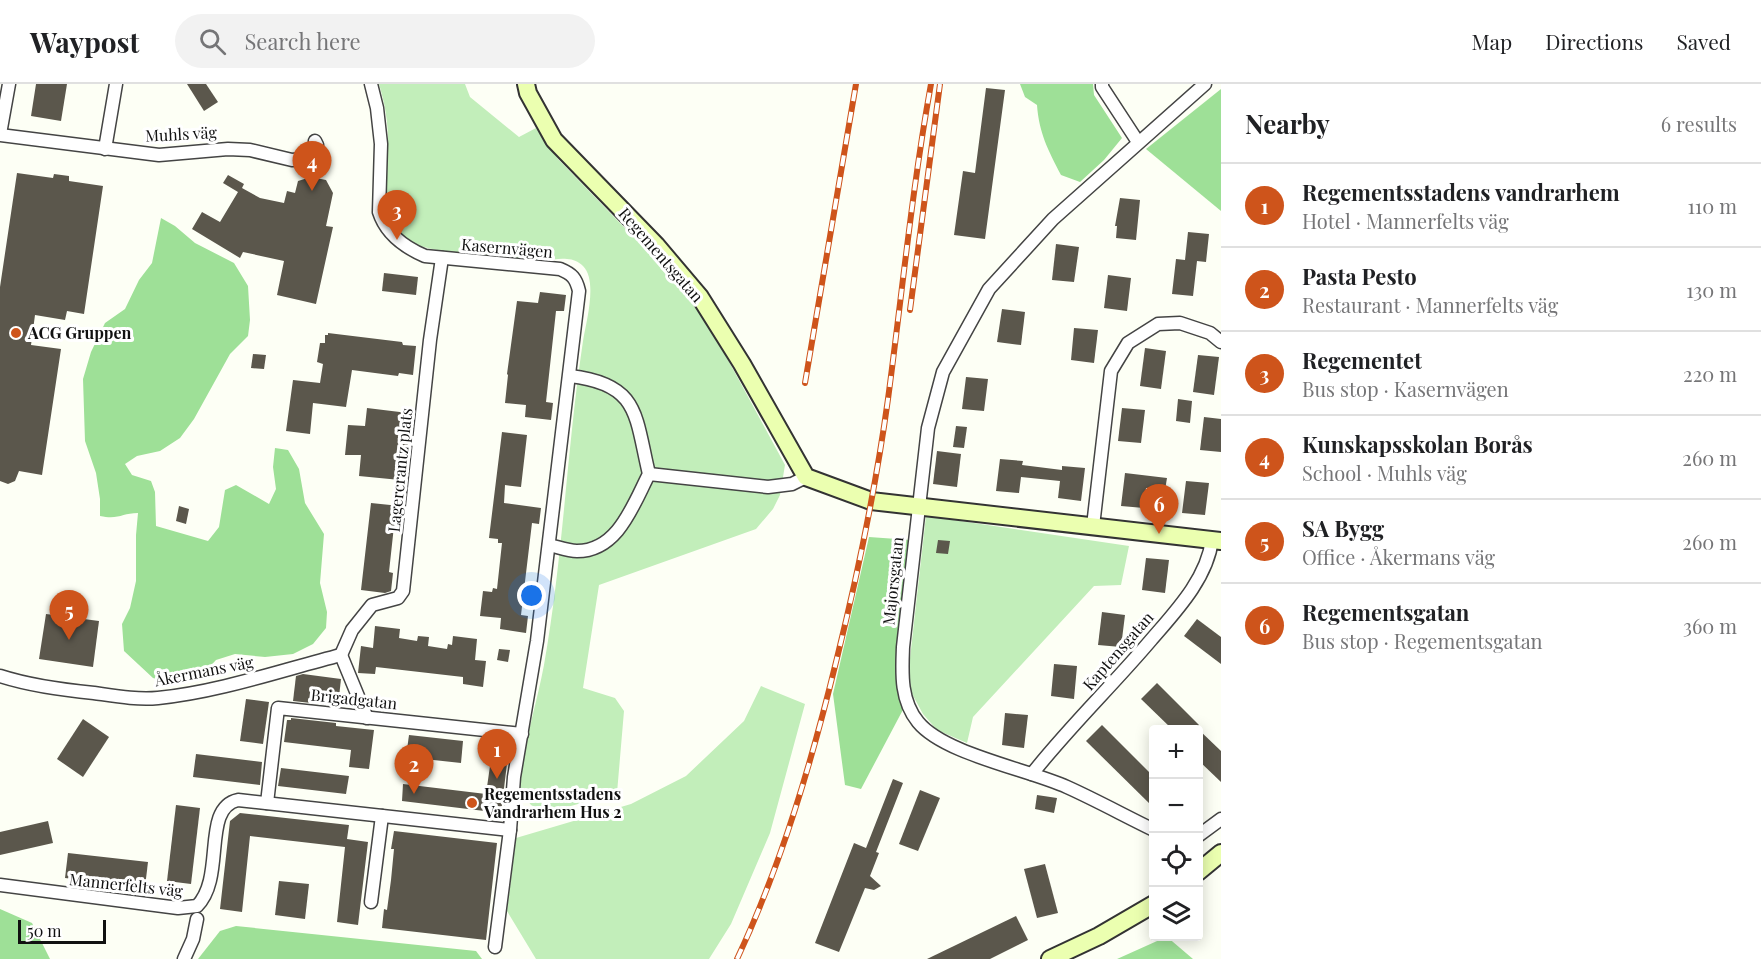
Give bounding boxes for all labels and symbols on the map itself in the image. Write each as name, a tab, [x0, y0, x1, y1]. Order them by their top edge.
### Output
street label: Muhls väg	[145, 121, 218, 146]
pin: 4	[292, 141, 332, 191]
pin: 3	[378, 190, 416, 240]
street label: Regementsgatan	[614, 203, 709, 307]
street label: Kasernvägen	[460, 233, 554, 262]
place label: ACG Gruppen	[27, 322, 131, 343]
marker: ACG Gruppen	[9, 326, 23, 340]
street label: Lagercrantz plats	[383, 407, 416, 533]
pin: 6	[1140, 484, 1178, 534]
street label: Majorsgatan	[877, 535, 908, 626]
your location	[517, 581, 546, 610]
pin: 5	[50, 590, 88, 640]
street label: Kaptensgatan	[1078, 607, 1158, 694]
street label: Åkermans väg	[152, 651, 256, 691]
street label: Brigadgatan	[310, 684, 399, 714]
pin: 1	[478, 730, 516, 779]
pin: 2	[394, 744, 434, 794]
place label: Regementsstadens Vandrarhem Hus 2	[483, 783, 622, 822]
marker: Regementsstadens Vandrarhem Hus 2	[465, 796, 479, 810]
street label: Mannerfelts väg	[68, 868, 185, 901]
scale bar	[18, 917, 106, 944]

